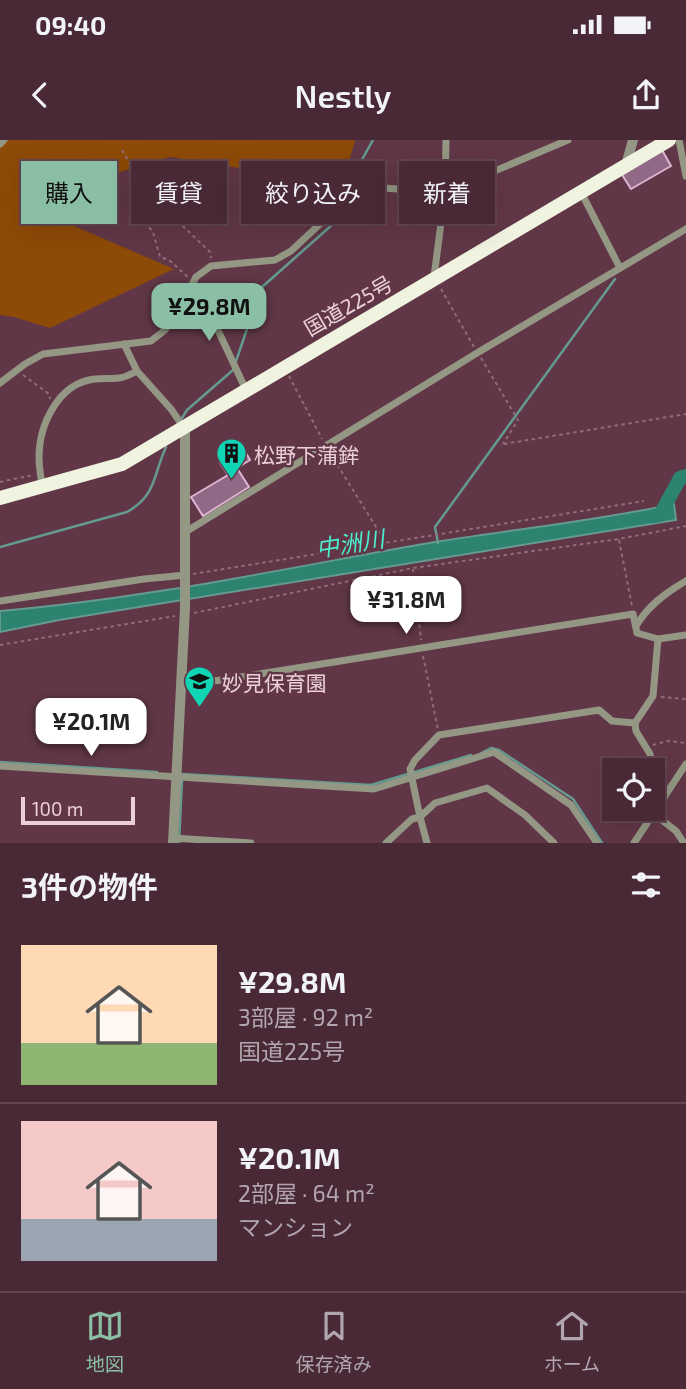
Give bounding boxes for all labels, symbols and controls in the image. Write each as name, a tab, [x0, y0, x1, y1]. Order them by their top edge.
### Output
text: 09:40	[35, 9, 106, 40]
icon: back	[21, 76, 59, 114]
text: Nestly	[295, 76, 391, 114]
icon: share	[627, 76, 665, 114]
chip: 購入	[21, 161, 117, 224]
chip: 賃貸	[131, 161, 227, 224]
chip: 絞り込み	[241, 161, 385, 224]
chip: 新着	[399, 161, 495, 224]
street label: 国道225号	[299, 270, 397, 340]
pin: ¥29.8M	[152, 284, 266, 343]
text: ¥29.8M	[167, 292, 251, 320]
building icon: 松野下蒲鉾	[214, 437, 248, 481]
place label: 松野下蒲鉾	[254, 442, 359, 467]
water label: 中洲川	[314, 523, 389, 562]
pin: ¥31.8M	[349, 576, 463, 636]
text: ¥31.8M	[366, 585, 446, 613]
school or university icon: 妙見保育園	[182, 665, 216, 709]
place label: 妙見保育園	[222, 670, 327, 695]
pin: ¥20.1M	[34, 698, 148, 758]
text: ¥20.1M	[52, 707, 130, 735]
map controls	[602, 758, 665, 821]
button: locate	[602, 758, 665, 821]
scale bar	[21, 794, 135, 826]
text: 100 m	[32, 797, 83, 820]
icon: filters	[627, 866, 665, 904]
text: 3件の物件	[21, 868, 158, 904]
text: ¥29.8M	[238, 963, 347, 999]
icon: home	[77, 973, 161, 1057]
text: 3部屋 · 92 m²	[238, 1003, 373, 1031]
text: 国道225号	[238, 1037, 345, 1065]
text: ¥20.1M	[238, 1139, 341, 1175]
icon: home	[77, 1149, 161, 1233]
text: 2部屋 · 64 m²	[238, 1179, 375, 1207]
text: マンション	[238, 1213, 353, 1241]
tab: 地図	[86, 1307, 124, 1376]
tab: 保存済み	[296, 1307, 372, 1376]
tab: ホーム	[544, 1307, 600, 1376]

